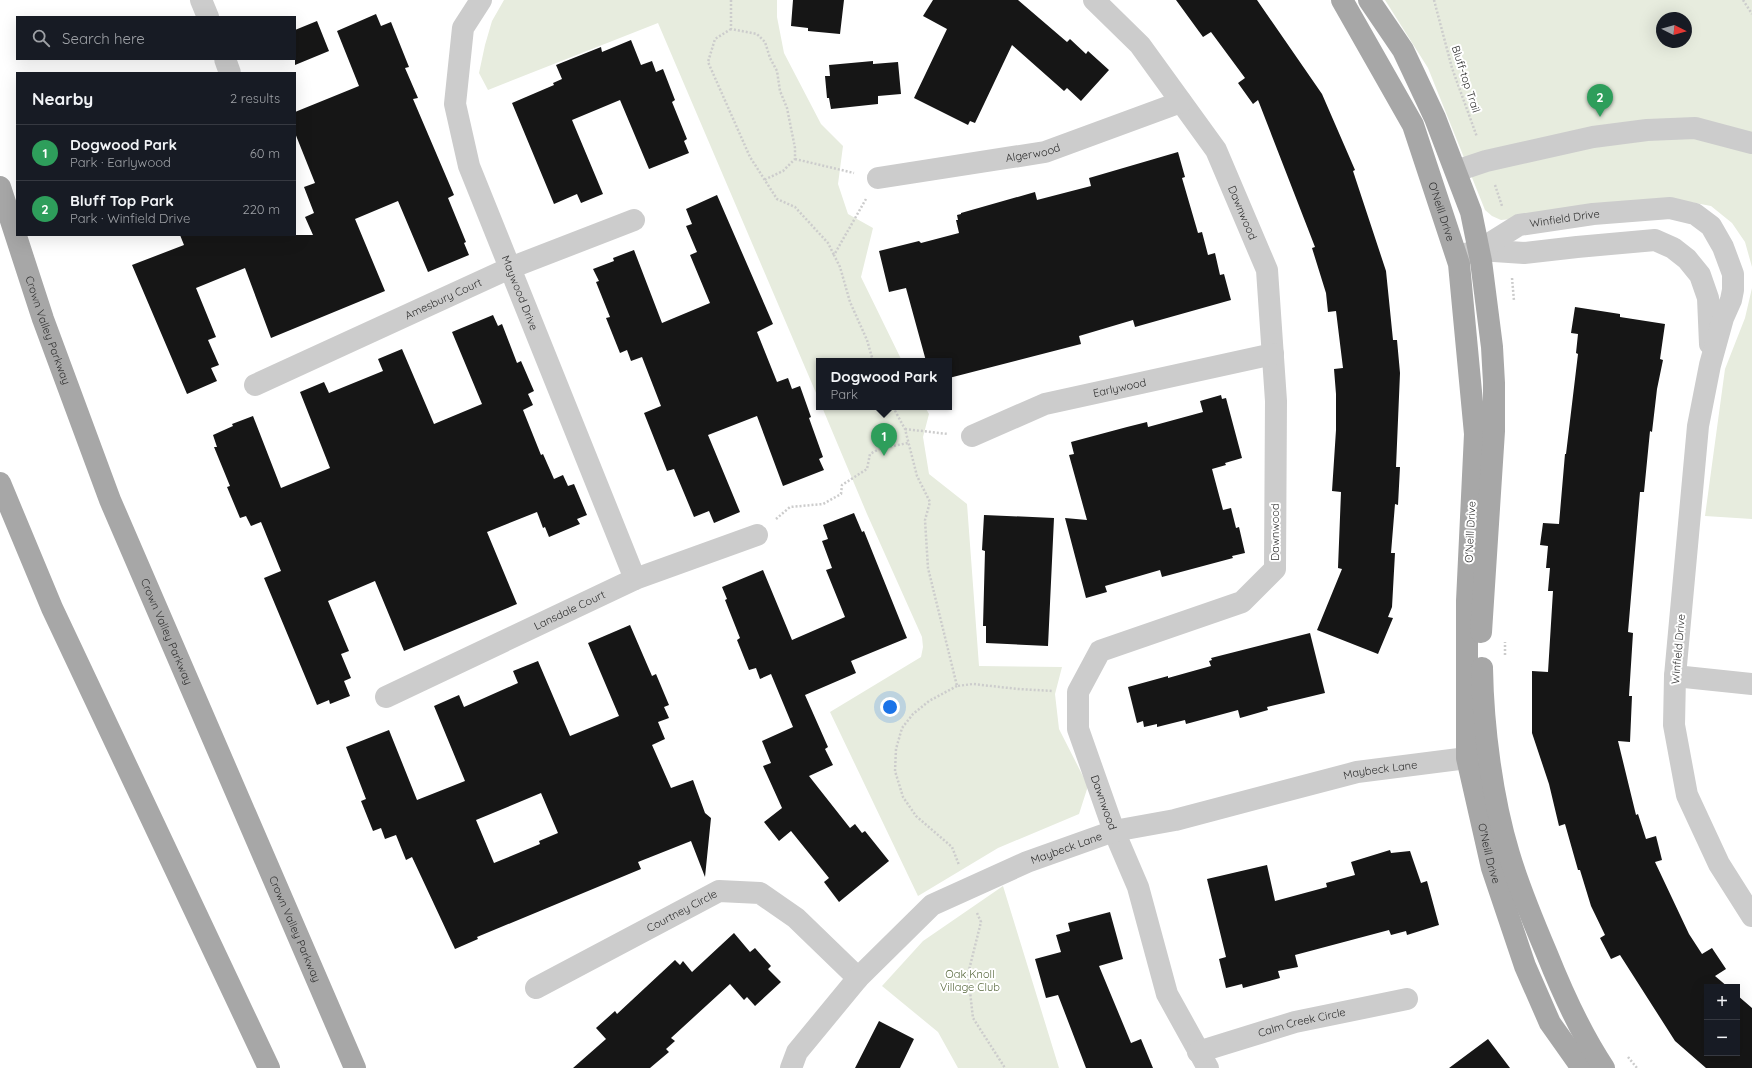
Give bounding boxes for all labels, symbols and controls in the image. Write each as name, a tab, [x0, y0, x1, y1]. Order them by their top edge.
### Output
north arrow	[1656, 12, 1692, 48]
search box	[16, 16, 296, 60]
icon: search	[30, 27, 52, 49]
text: Search here	[62, 29, 145, 48]
street label: Bluff-top Trail	[1449, 44, 1483, 114]
pin: 2	[1587, 84, 1613, 117]
text: Nearby	[32, 88, 93, 109]
text: 2 results	[230, 90, 280, 106]
text: Dogwood Park	[70, 135, 177, 154]
street label: Algerwood	[1005, 140, 1062, 165]
text: 1	[42, 145, 48, 161]
text: 60 m	[250, 145, 280, 161]
text: Park · Earlywood	[70, 154, 171, 170]
street label: O'Neill Drive	[1425, 180, 1458, 243]
street label: Dawnwood	[1225, 183, 1260, 242]
text: Bluff Top Park	[70, 191, 174, 210]
text: 2	[41, 201, 49, 217]
text: 220 m	[242, 201, 280, 217]
street label: Winfield Drive	[1529, 207, 1600, 230]
text: Park · Winfield Drive	[70, 210, 190, 226]
street label: Maywood Drive	[499, 253, 541, 333]
street label: Crown Valley Parkway	[22, 274, 74, 386]
street label: Amesbury Court	[402, 275, 484, 322]
popup	[816, 358, 952, 410]
text: Dogwood Park	[830, 367, 938, 386]
street label: Earlywood	[1092, 375, 1147, 400]
text: Park	[830, 386, 858, 402]
pin: 1	[871, 423, 897, 456]
street label: O'Neill Drive	[1461, 501, 1479, 563]
street label: Dawnwood	[1268, 503, 1282, 561]
street label: Crown Valley Parkway	[138, 576, 196, 687]
street label: Lansdale Court	[532, 587, 608, 633]
street label: Winfield Drive	[1668, 613, 1688, 685]
your location	[880, 697, 900, 717]
street label: Maybeck Lane	[1342, 757, 1418, 782]
street label: Dawnwood	[1088, 773, 1120, 832]
street label: O'Neill Drive	[1475, 822, 1504, 885]
street label: Maybeck Lane	[1029, 829, 1104, 867]
street label: Crown Valley Parkway	[266, 874, 324, 984]
street label: Courtney Circle	[644, 886, 719, 935]
park label: Oak Knoll Village Club	[940, 967, 1000, 994]
map controls	[1704, 984, 1740, 1056]
button: +	[1704, 984, 1740, 1020]
street label: Calm Creek Circle	[1256, 1005, 1347, 1040]
button: −	[1704, 1020, 1740, 1056]

